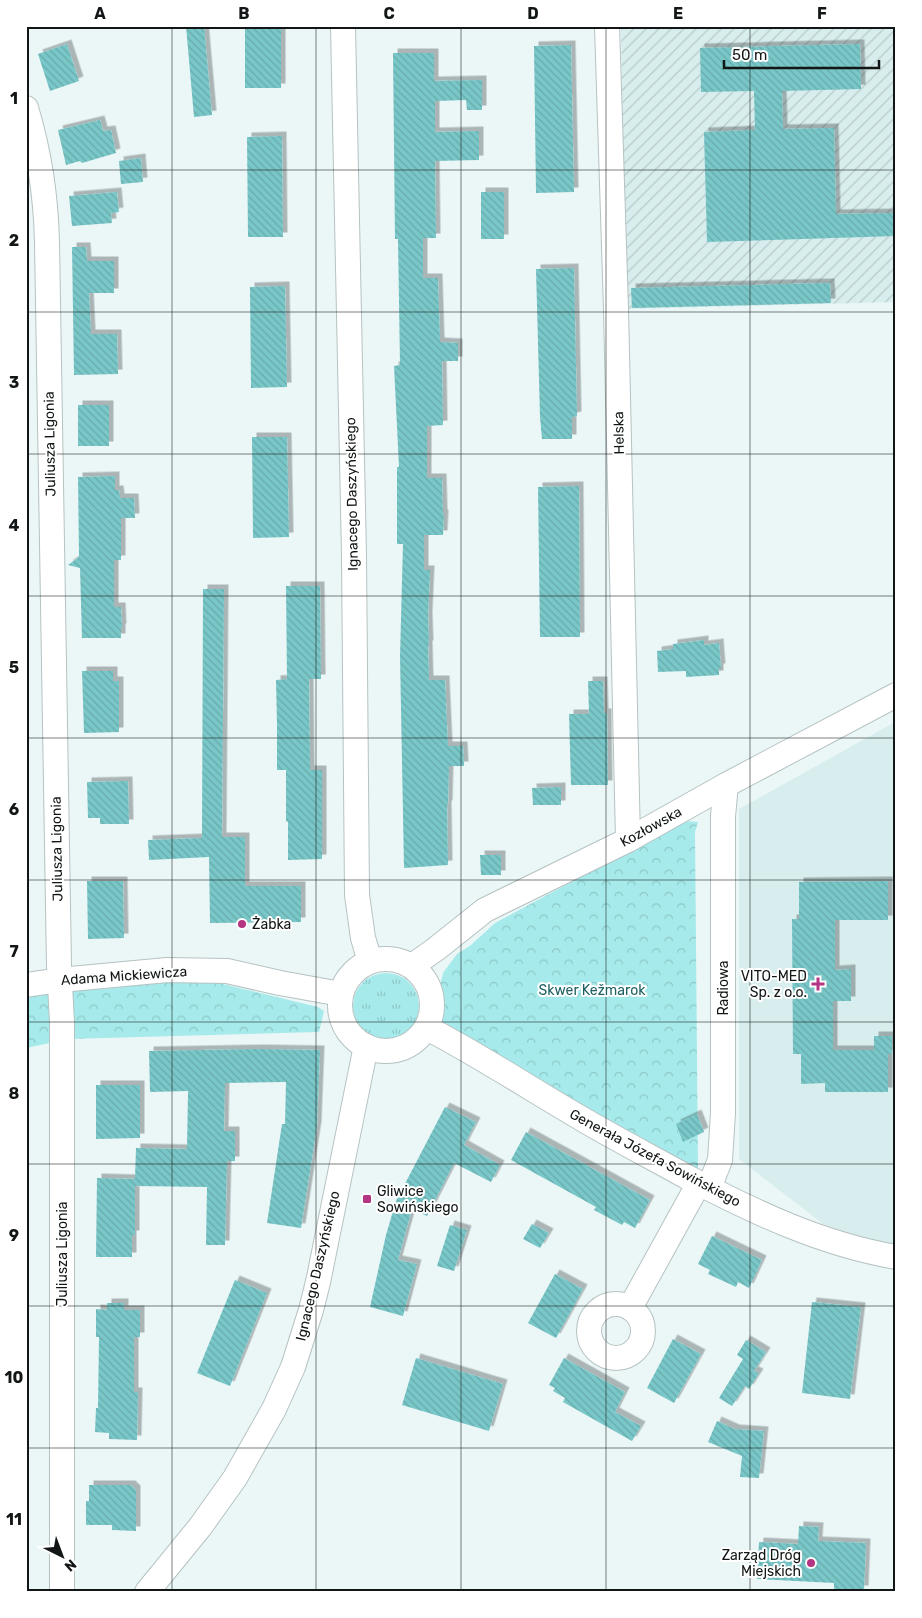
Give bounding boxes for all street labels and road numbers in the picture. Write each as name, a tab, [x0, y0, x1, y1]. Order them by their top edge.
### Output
street label: Juliusza Ligonia	[41, 391, 59, 497]
street label: Helska	[610, 411, 628, 455]
street label: Ignacego Daszyńskiego	[342, 417, 362, 571]
street label: Juliusza Ligonia	[48, 796, 66, 902]
street label: Kozłowska	[617, 803, 685, 851]
street label: Radiowa	[715, 960, 732, 1016]
street label: Adama Mickiewicza	[60, 963, 188, 989]
street label: Generała Józefa Sowińskiego	[567, 1106, 743, 1210]
street label: Ignacego Daszyńskiego	[292, 1189, 344, 1343]
street label: Juliusza Ligonia	[54, 1201, 71, 1307]

